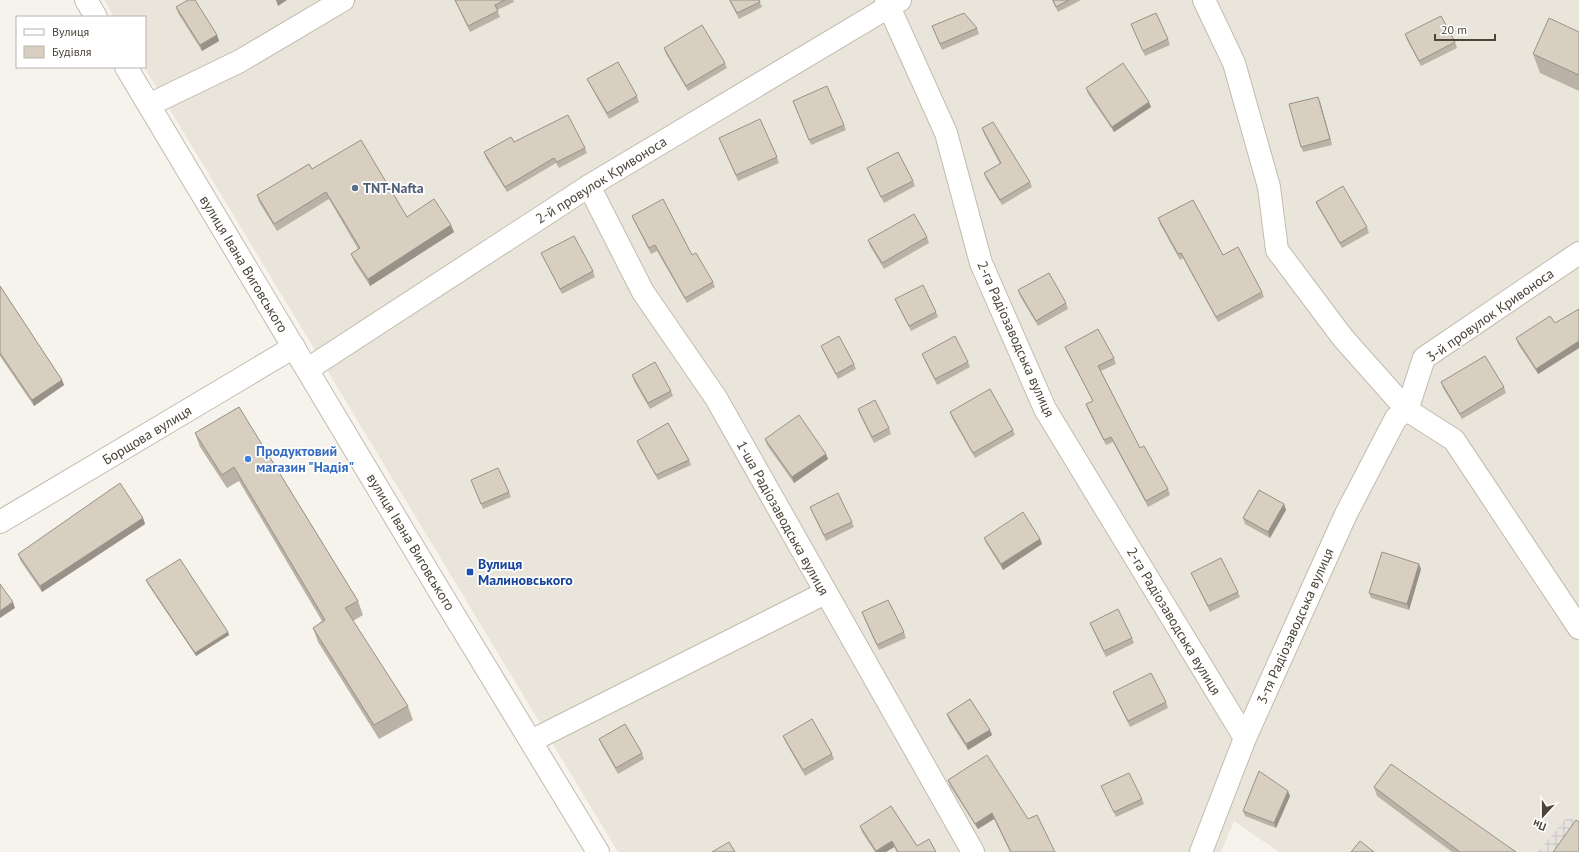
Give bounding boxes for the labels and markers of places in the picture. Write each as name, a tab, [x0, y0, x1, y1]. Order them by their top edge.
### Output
place label: TNT-Nafta	[363, 179, 424, 197]
marker: TNT-Nafta	[350, 183, 360, 193]
place label: Продуктовий магазин "Надія"	[256, 442, 354, 476]
marker: Продуктовий магазин "Надія"	[243, 454, 253, 464]
place label: Вулиця Малиновського	[478, 555, 573, 589]
marker: Вулиця Малиновського	[465, 567, 475, 577]

